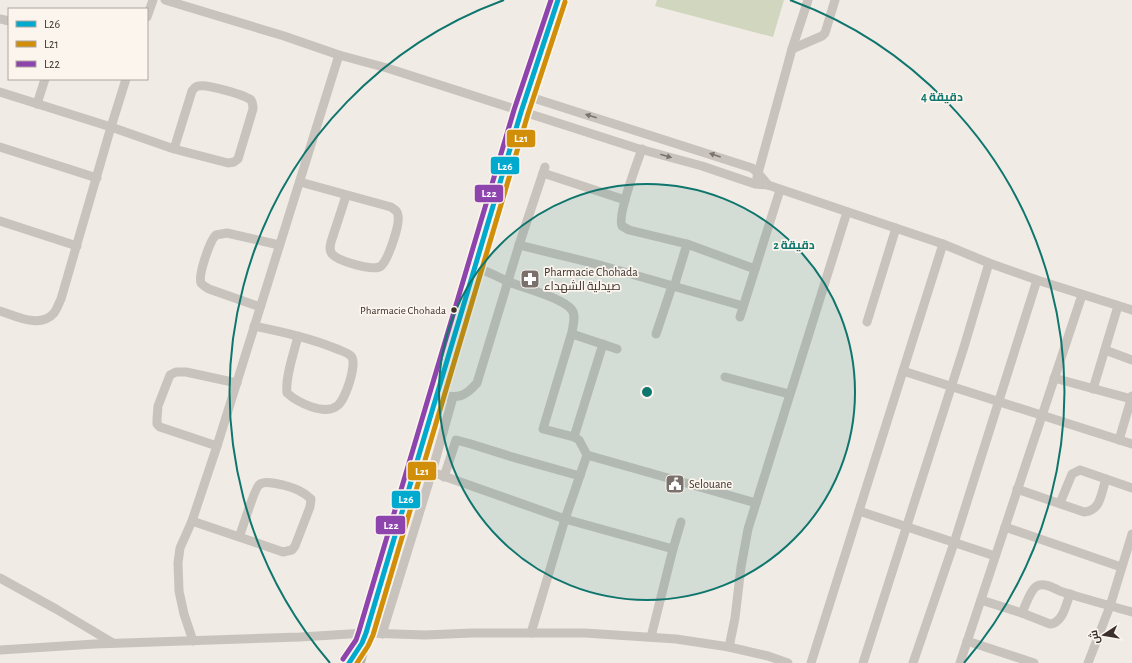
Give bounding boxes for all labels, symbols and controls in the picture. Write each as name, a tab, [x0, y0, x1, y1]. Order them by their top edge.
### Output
legend	[8, 8, 148, 80]
text: L26	[44, 18, 60, 30]
text: L21	[44, 38, 59, 50]
text: L22	[44, 58, 60, 70]
text: 4 دقيقة	[921, 91, 963, 104]
one-way arrow	[584, 113, 596, 119]
line badge: L21	[506, 129, 536, 148]
text: L21	[514, 133, 528, 144]
one-way arrow	[708, 152, 720, 158]
one-way arrow	[660, 153, 672, 159]
line badge: L26	[490, 156, 520, 175]
text: L26	[497, 161, 513, 172]
line badge: L22	[474, 184, 504, 203]
text: L22	[481, 188, 497, 199]
text: 2 دقيقة	[773, 239, 815, 252]
place label: Pharmacie Chohada صيدلية الشهداء	[544, 266, 638, 293]
pharmacy icon: Pharmacie Chohada صيدلية الشهداء	[519, 268, 541, 290]
place label: Pharmacie Chohada	[360, 305, 446, 316]
marker: Pharmacie Chohada	[449, 305, 459, 315]
centre of rings	[640, 385, 654, 399]
line badge: L21	[407, 461, 437, 481]
text: L21	[415, 466, 429, 477]
public building icon: Selouane	[664, 473, 686, 495]
place label: Selouane	[689, 478, 732, 490]
line badge: L26	[391, 490, 421, 509]
text: L26	[398, 494, 414, 505]
line badge: L22	[375, 515, 406, 535]
text: L22	[383, 520, 399, 531]
north arrow	[1084, 615, 1124, 655]
text: ش	[1088, 629, 1103, 645]

